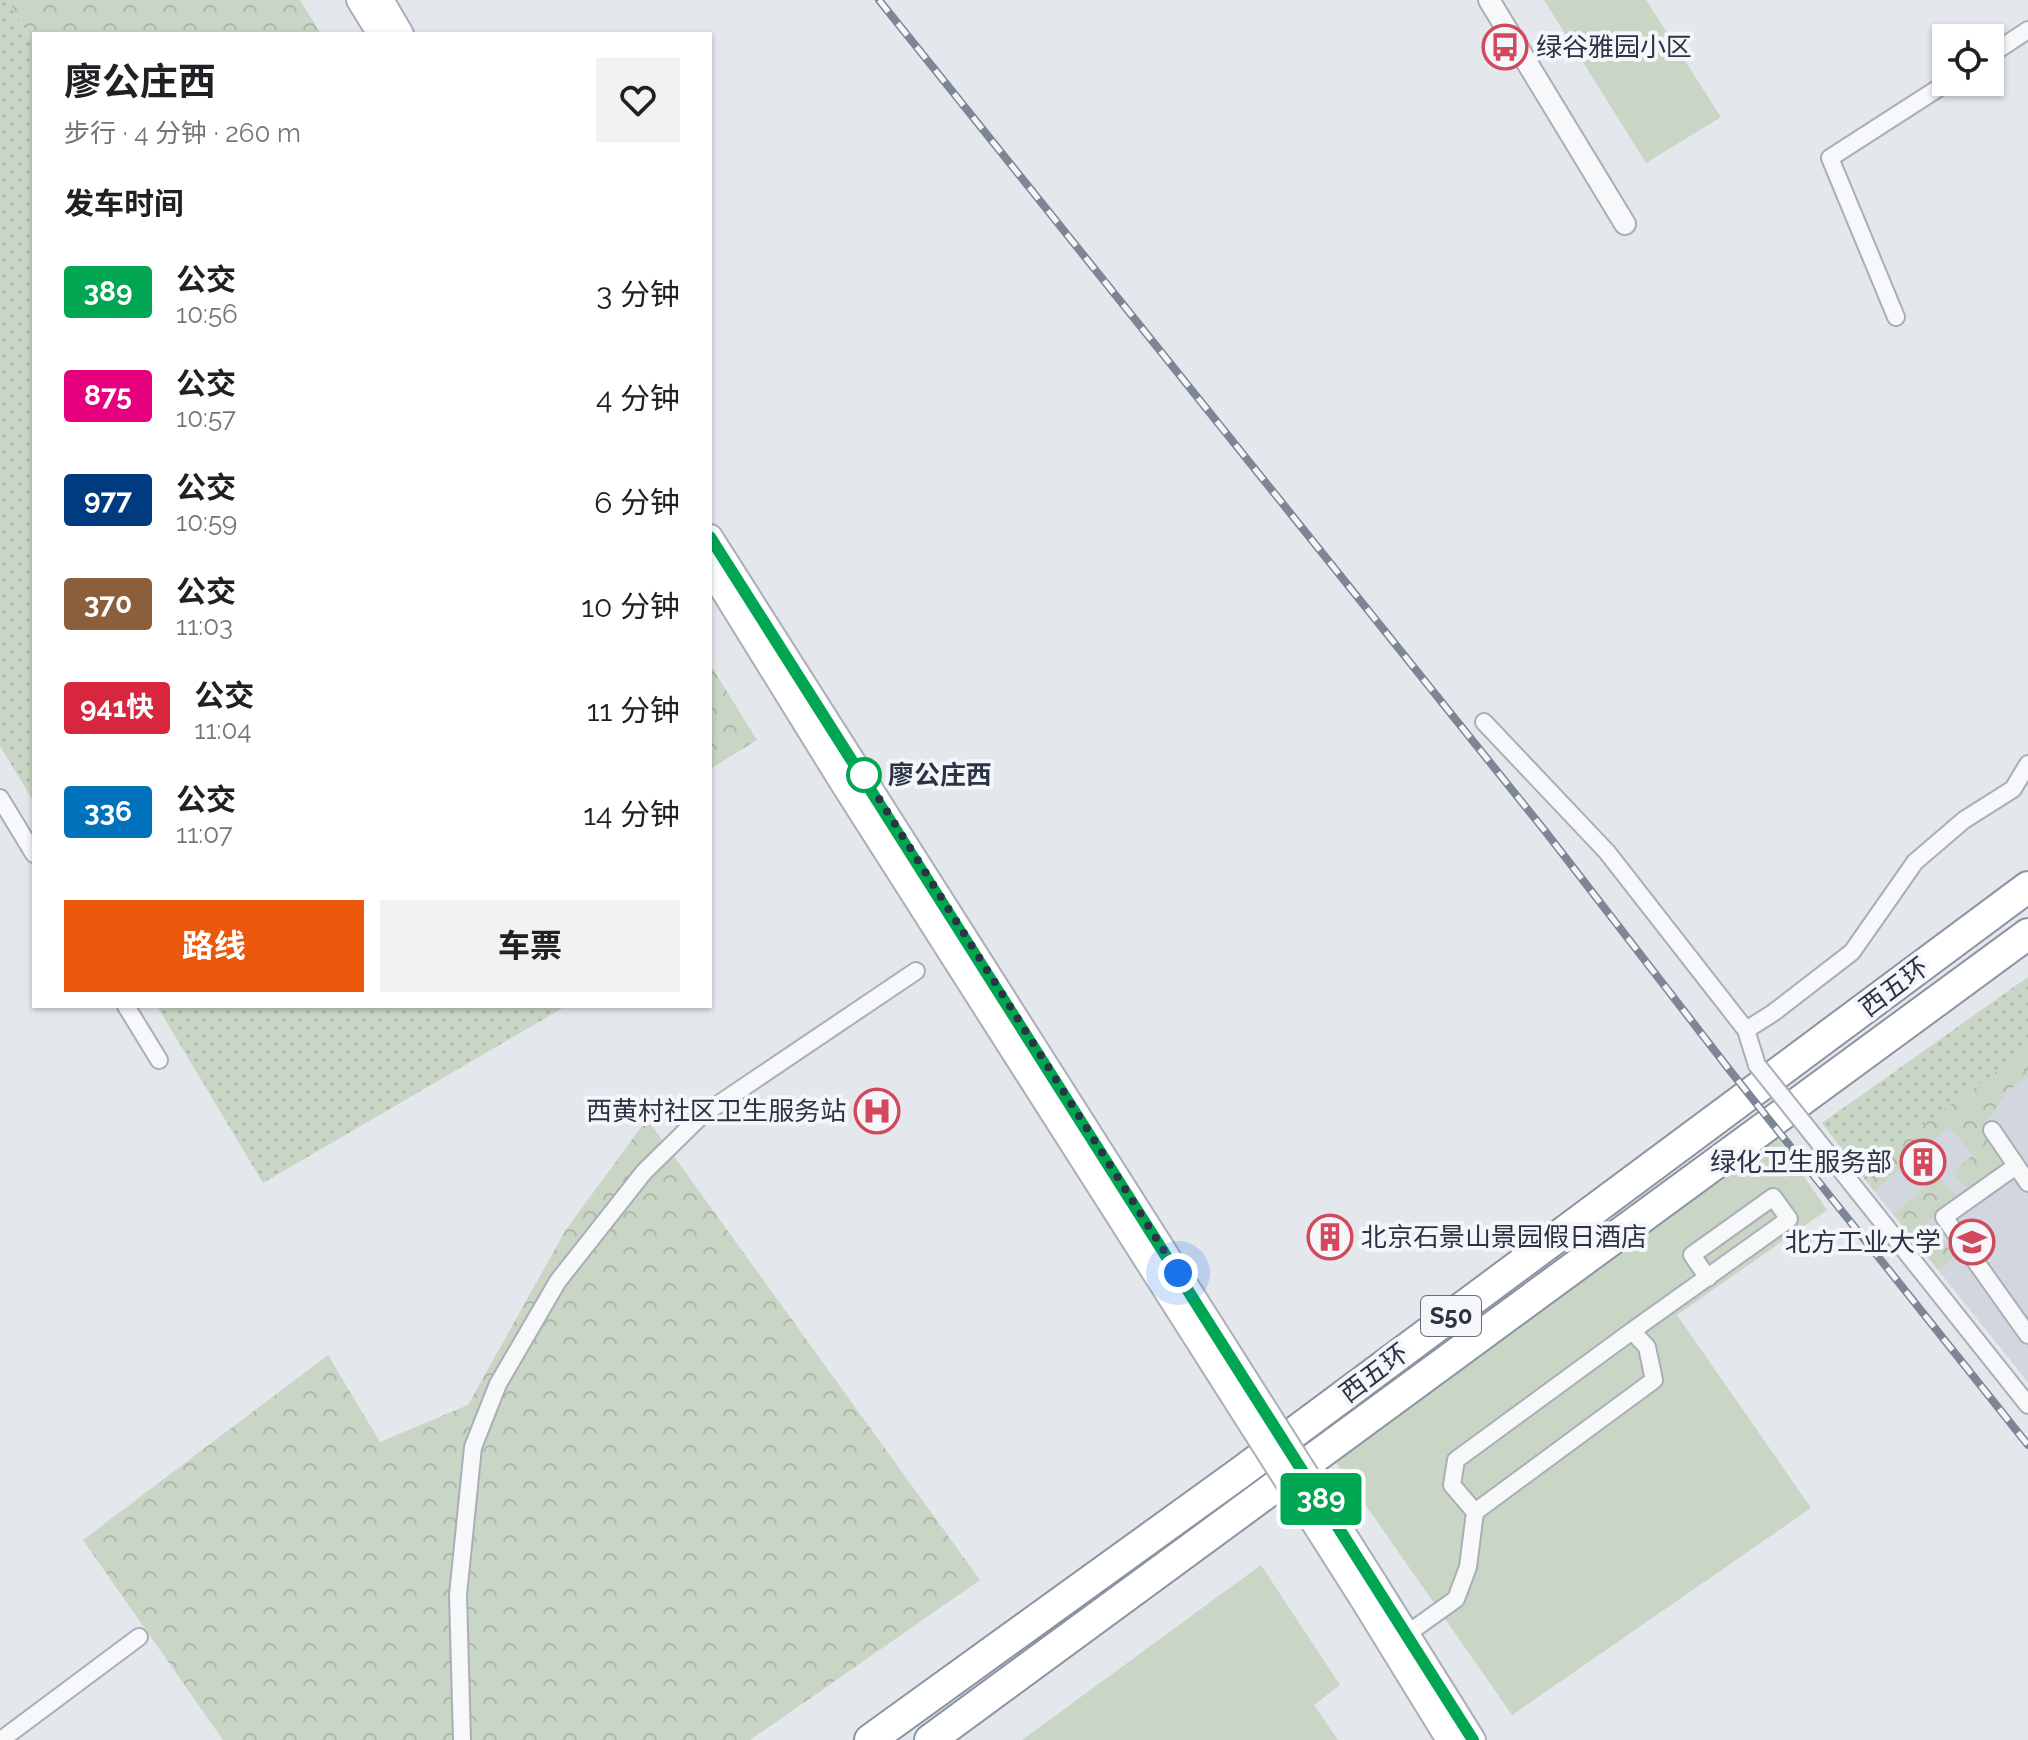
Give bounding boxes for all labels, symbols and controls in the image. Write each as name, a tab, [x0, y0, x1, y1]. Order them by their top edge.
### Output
bus stop icon: 绿谷雅园小区	[1481, 23, 1529, 71]
map controls	[1932, 24, 2004, 96]
button: locate	[1932, 24, 2004, 96]
place label: 绿谷雅园小区	[1536, 32, 1692, 62]
button: heart	[596, 58, 680, 142]
text: 廖公庄西	[64, 59, 216, 104]
text: 步行 · 4 分钟 · 260 m	[64, 118, 301, 148]
text: 发车时间	[64, 186, 184, 221]
text: 公交	[176, 262, 236, 297]
text: 389	[83, 275, 133, 308]
text: 3 分钟	[596, 277, 680, 312]
text: 10:56	[176, 299, 238, 329]
text: 公交	[176, 366, 236, 401]
text: 875	[84, 379, 132, 412]
text: 4 分钟	[596, 381, 680, 416]
text: 10:57	[176, 403, 236, 433]
text: 公交	[176, 470, 236, 505]
text: 977	[84, 483, 132, 516]
text: 6 分钟	[594, 485, 680, 520]
text: 10:59	[176, 507, 237, 537]
text: 公交	[176, 574, 236, 609]
text: 370	[84, 587, 132, 620]
text: 10 分钟	[581, 589, 680, 624]
text: 11:03	[176, 611, 233, 641]
text: 公交	[194, 678, 254, 713]
text: 941快	[80, 691, 154, 724]
text: 11 分钟	[587, 693, 680, 728]
text: 11:04	[194, 715, 252, 745]
marker: 廖公庄西	[847, 758, 881, 792]
place label: 廖公庄西	[888, 760, 992, 790]
text: 公交	[176, 782, 236, 817]
text: 336	[84, 795, 132, 828]
text: 14 分钟	[583, 797, 680, 832]
text: 11:07	[176, 819, 233, 849]
button: 路线	[64, 900, 364, 992]
button: 车票	[380, 900, 680, 992]
street label: 西五环	[1854, 952, 1934, 1022]
hospital icon: 西黄村社区卫生服务站	[853, 1087, 901, 1135]
place label: 西黄村社区卫生服务站	[586, 1096, 846, 1126]
building icon: 绿化卫生服务部	[1899, 1138, 1947, 1186]
place label: 绿化卫生服务部	[1710, 1147, 1892, 1177]
building icon: 北京石景山景园假日酒店	[1306, 1213, 1354, 1261]
school or university icon: 北方工业大学	[1948, 1218, 1996, 1266]
place label: 北京石景山景园假日酒店	[1361, 1222, 1647, 1252]
place label: 北方工业大学	[1785, 1227, 1941, 1257]
your location	[1158, 1253, 1198, 1293]
road number: S50	[1421, 1296, 1481, 1336]
street label: 西五环	[1334, 1338, 1414, 1408]
line badge: 389	[1275, 1473, 1367, 1525]
text: 389	[1296, 1482, 1346, 1515]

